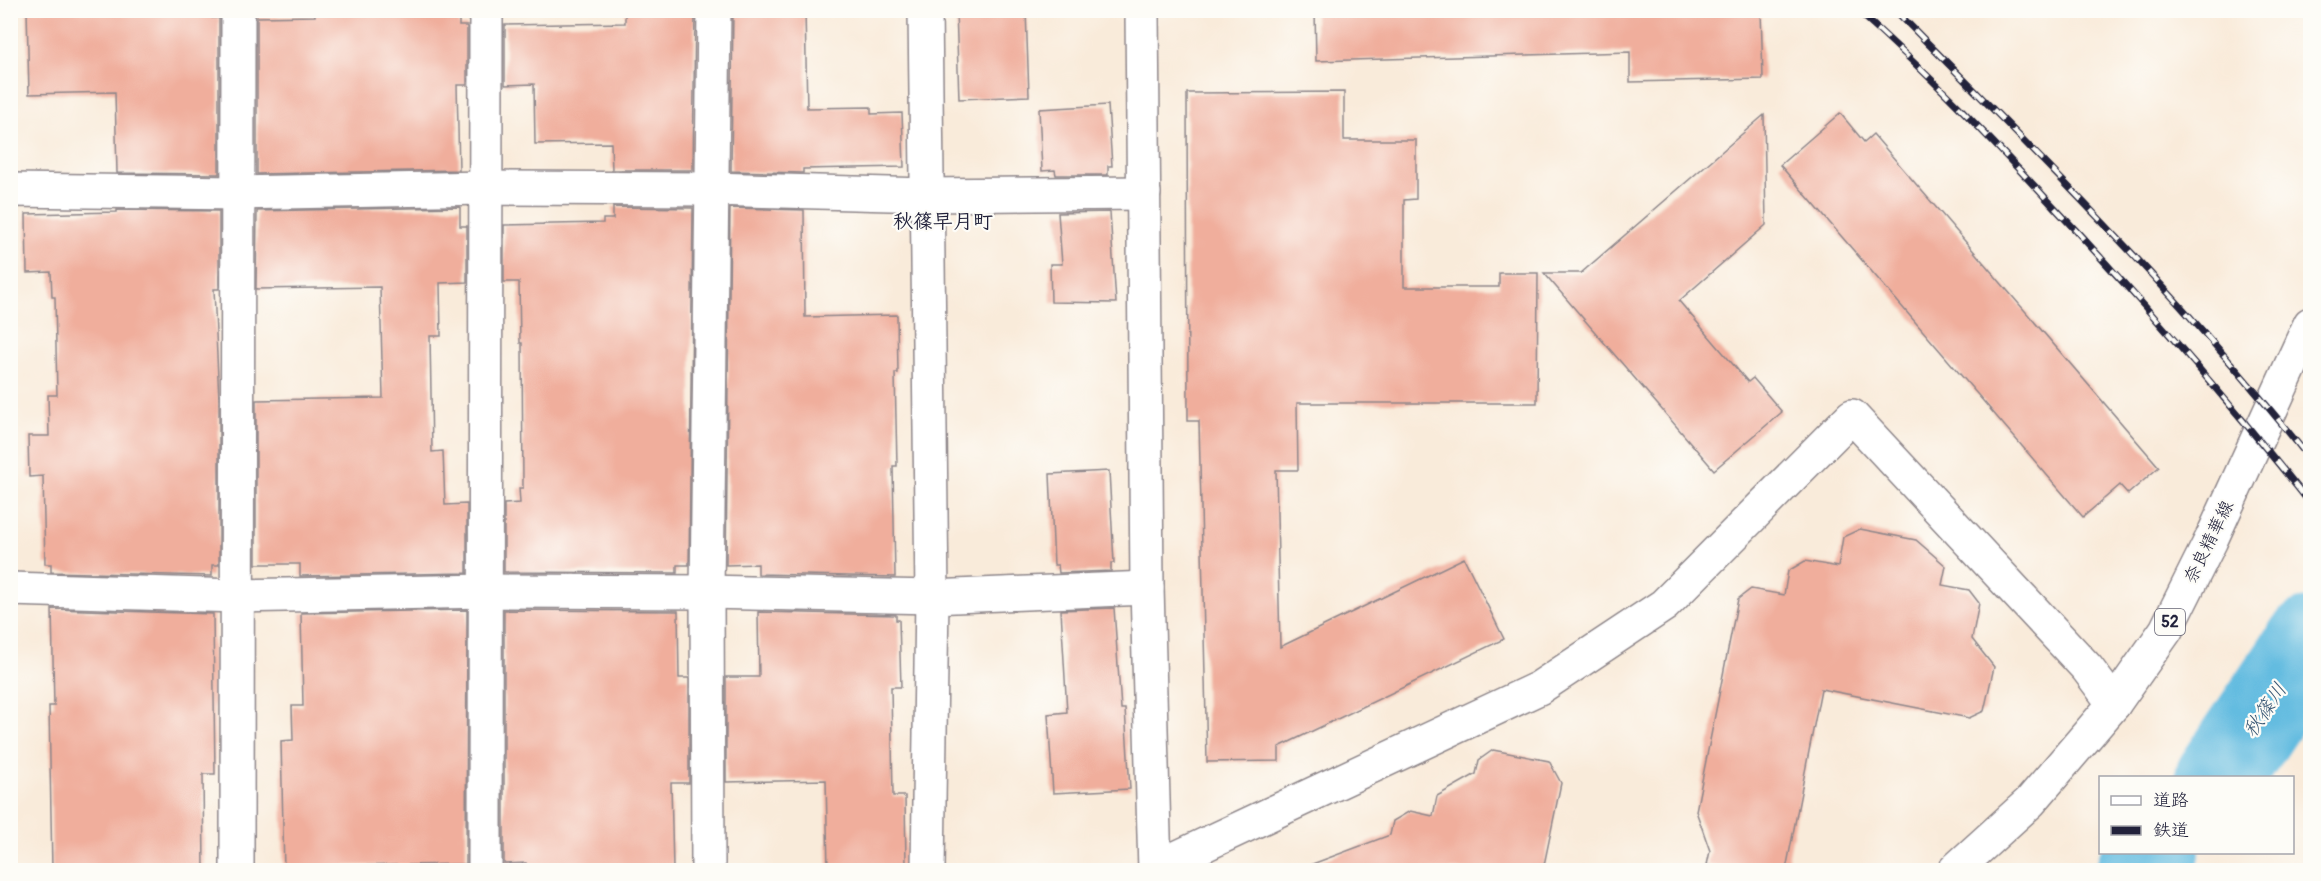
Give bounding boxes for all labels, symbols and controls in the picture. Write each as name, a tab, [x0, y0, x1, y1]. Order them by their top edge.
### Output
district label: 秋篠早月町	[893, 209, 993, 234]
street label: 奈良精華線	[2179, 497, 2239, 587]
road number: 52	[2155, 609, 2185, 635]
water label: 秋篠川	[2238, 678, 2292, 742]
legend	[2099, 776, 2294, 854]
text: 道路	[2153, 789, 2189, 812]
text: 鉄道	[2153, 819, 2189, 842]

